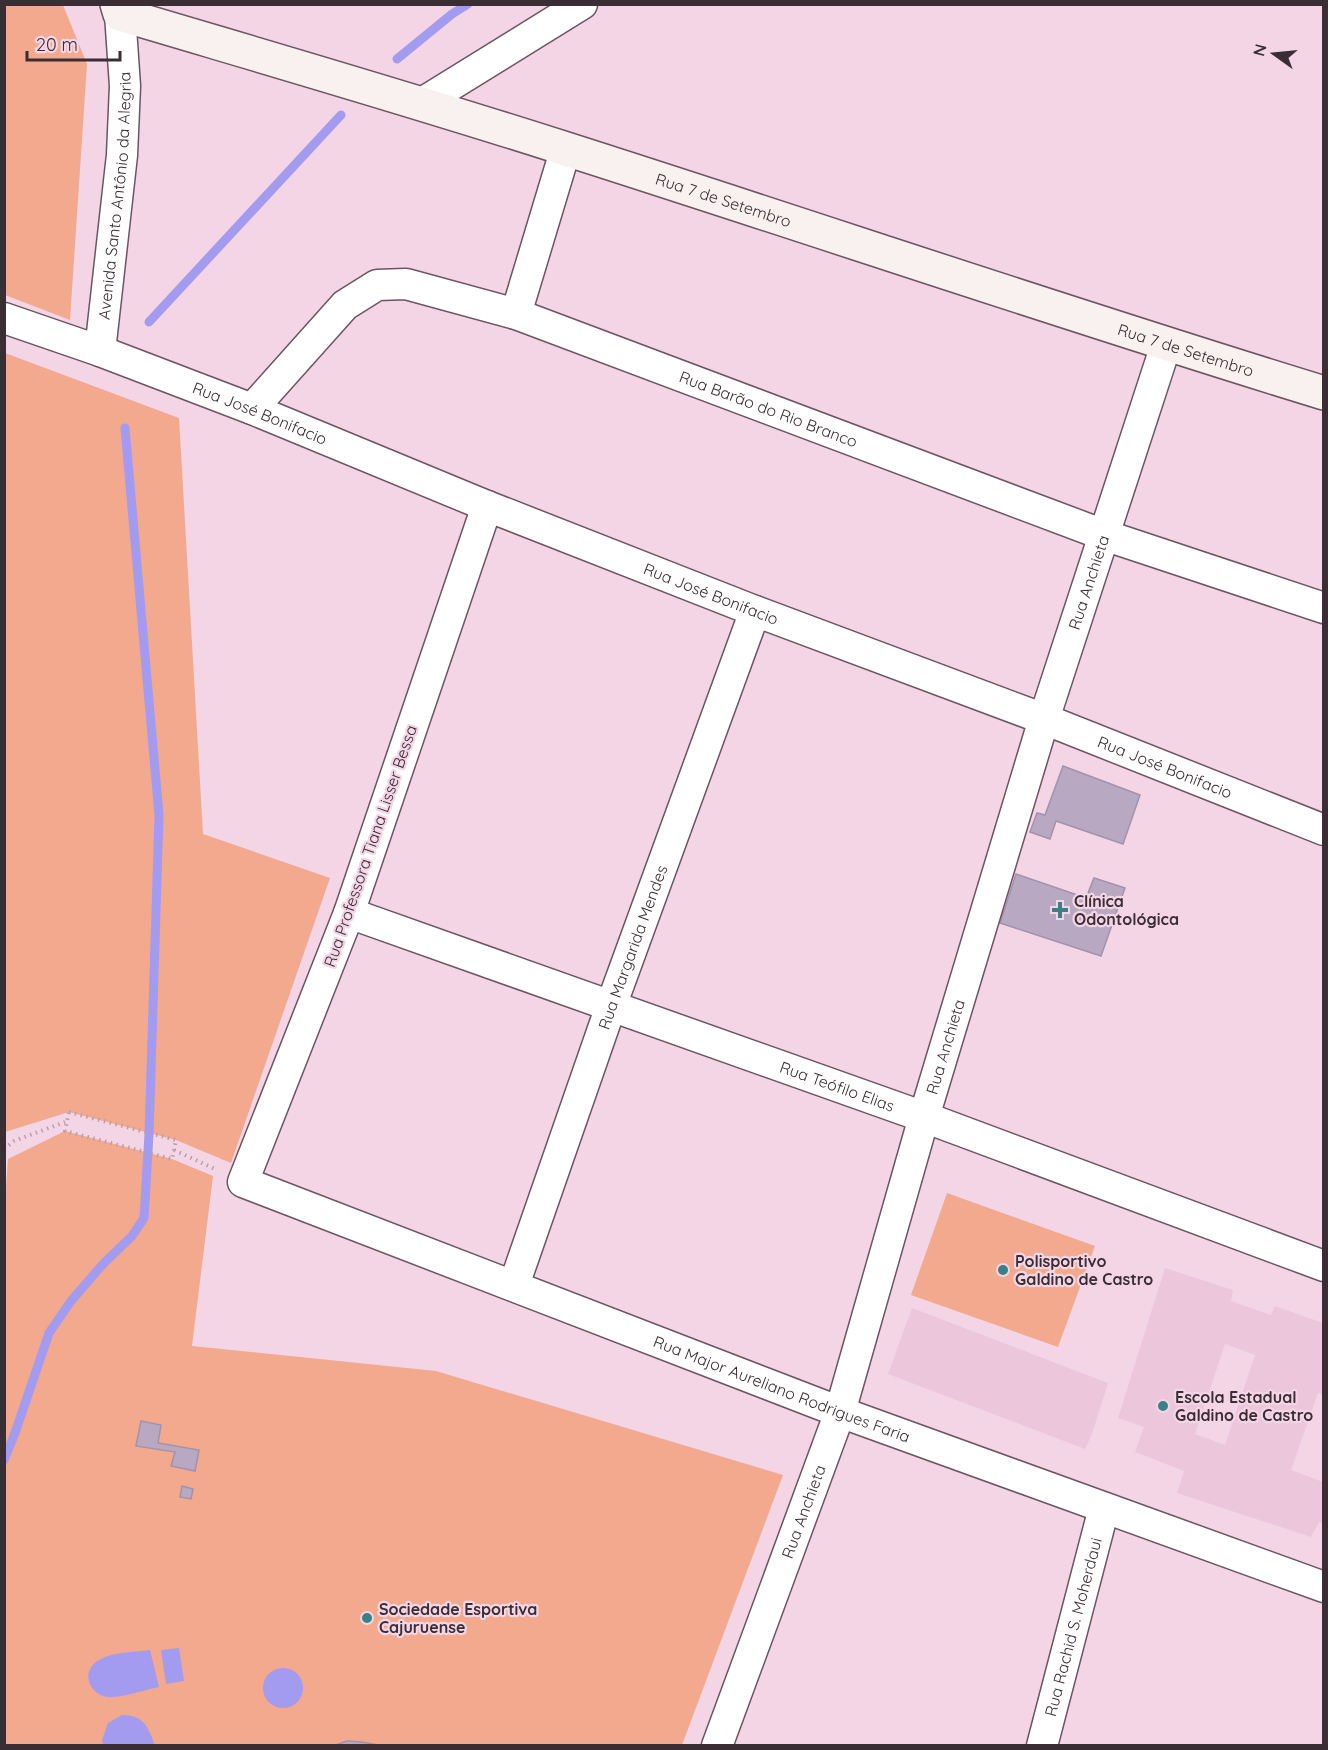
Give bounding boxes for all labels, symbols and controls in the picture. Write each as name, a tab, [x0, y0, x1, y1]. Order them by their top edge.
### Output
scale bar	[27, 24, 120, 62]
north arrow	[1244, 24, 1304, 84]
text: 20 m	[36, 33, 78, 56]
text: N	[1248, 42, 1271, 58]
street label: Avenida Santo Antônio da Alegria	[94, 71, 135, 321]
street label: Rua 7 de Setembro	[653, 168, 794, 231]
street label: Rua 7 de Setembro	[1115, 319, 1256, 381]
street label: Rua Barão do Rio Branco	[677, 366, 860, 451]
street label: Rua José Bonifacio	[190, 377, 330, 449]
street label: Rua Anchieta	[1064, 533, 1113, 632]
street label: Rua José Bonifacio	[641, 558, 781, 629]
street label: Rua Professora Tiana Lisser Bessa	[319, 722, 421, 970]
street label: Rua José Bonifacio	[1095, 731, 1235, 803]
street label: Rua Margarida Mendes	[594, 862, 672, 1032]
place label: Clínica Odontológica	[1074, 891, 1179, 929]
marker: Clínica Odontológica	[1051, 901, 1069, 919]
street label: Rua Anchieta	[921, 997, 969, 1097]
street label: Rua Teófilo Elias	[777, 1057, 897, 1116]
place label: Polisportivo Galdino de Castro	[1015, 1251, 1153, 1289]
marker: Polisportivo Galdino de Castro	[996, 1263, 1010, 1277]
street label: Rua Major Aureliano Rodrigues Faria	[651, 1331, 913, 1446]
place label: Escola Estadual Galdino de Castro	[1175, 1387, 1313, 1425]
marker: Escola Estadual Galdino de Castro	[1156, 1399, 1170, 1413]
street label: Rua Anchieta	[777, 1462, 830, 1561]
street label: Rua Rachid S. Moherdaui	[1040, 1535, 1106, 1719]
place label: Sociedade Esportiva Cajuruense	[379, 1599, 537, 1637]
marker: Sociedade Esportiva Cajuruense	[360, 1611, 374, 1625]

